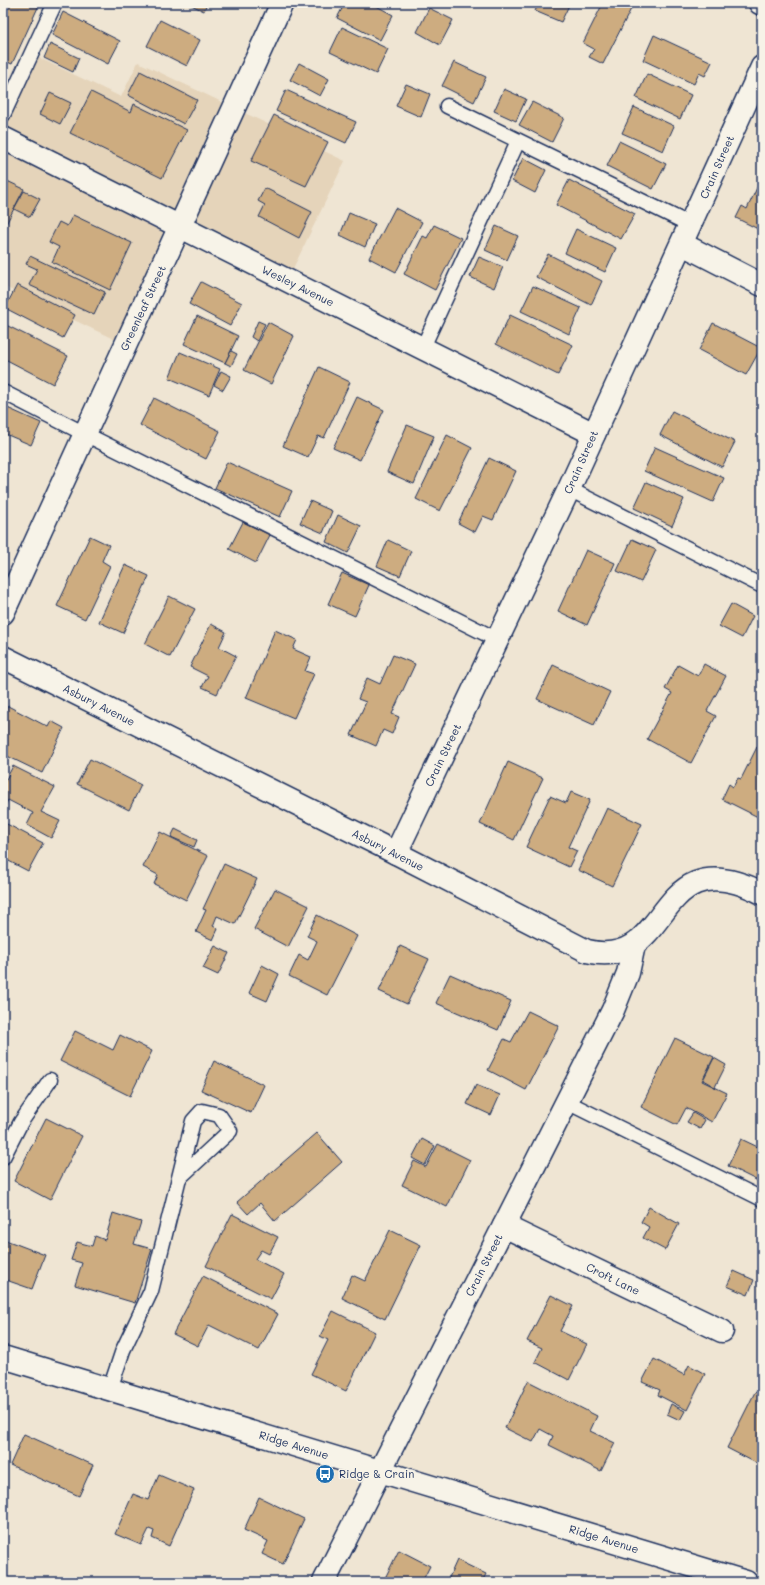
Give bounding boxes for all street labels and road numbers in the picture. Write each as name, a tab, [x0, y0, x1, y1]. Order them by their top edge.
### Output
street label: Crain Street	[696, 132, 737, 201]
street label: Wesley Avenue	[260, 262, 337, 310]
street label: Greenleaf Street	[116, 263, 169, 353]
street label: Crain Street	[560, 427, 601, 496]
street label: Asbury Avenue	[61, 680, 138, 729]
street label: Crain Street	[421, 721, 464, 789]
street label: Asbury Avenue	[350, 825, 427, 874]
street label: Crain Street	[461, 1231, 506, 1299]
street label: Croft Lane	[584, 1259, 643, 1298]
street label: Ridge Avenue	[257, 1427, 331, 1462]
street label: Ridge Avenue	[567, 1521, 641, 1556]

